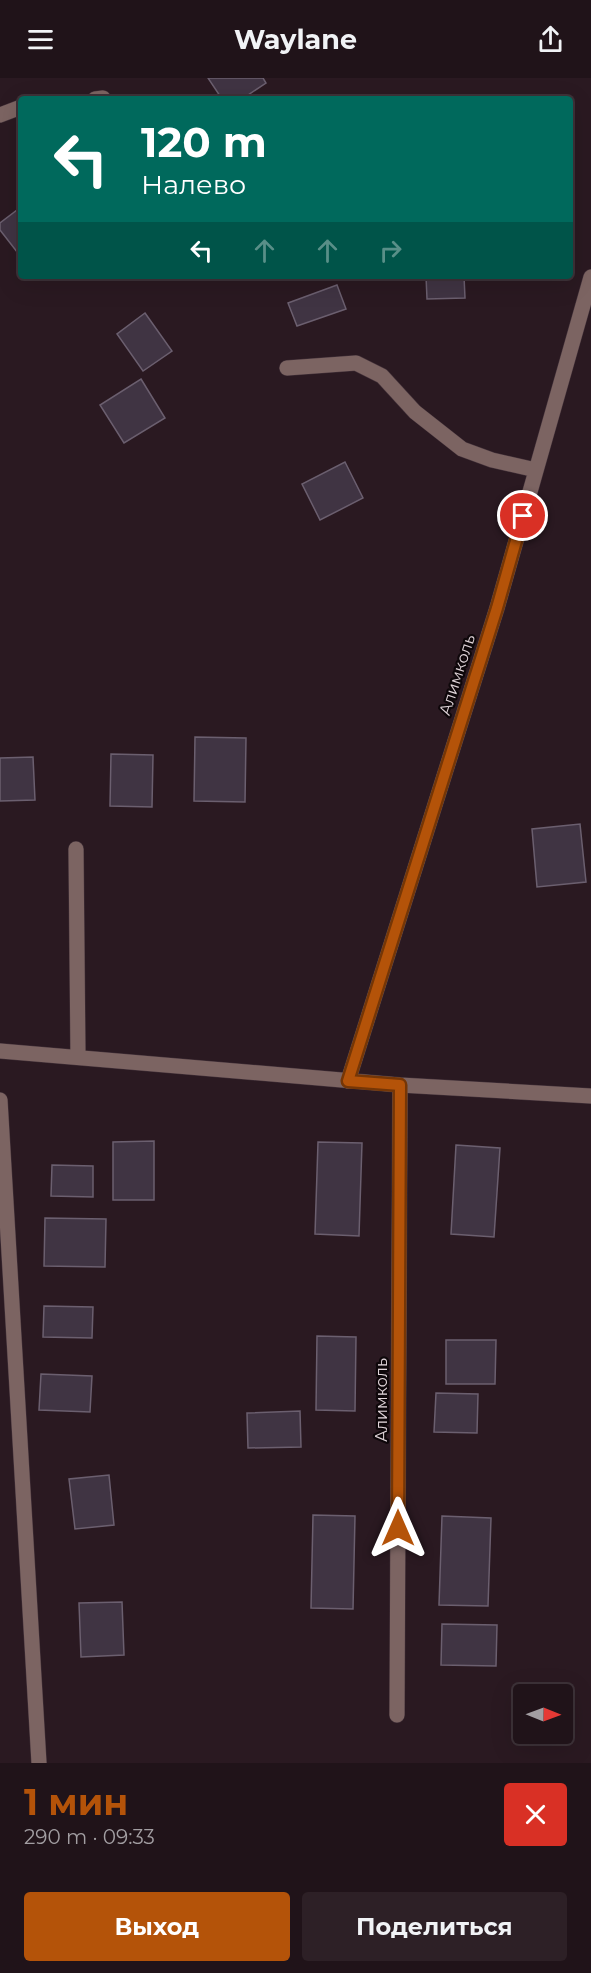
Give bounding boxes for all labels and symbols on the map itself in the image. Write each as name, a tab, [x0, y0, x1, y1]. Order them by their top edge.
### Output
pin	[497, 490, 548, 541]
street label: Алимколь	[435, 632, 479, 718]
street label: Алимколь	[372, 1358, 391, 1442]
position arrow	[366, 1496, 430, 1560]
north arrow	[513, 1684, 573, 1744]

